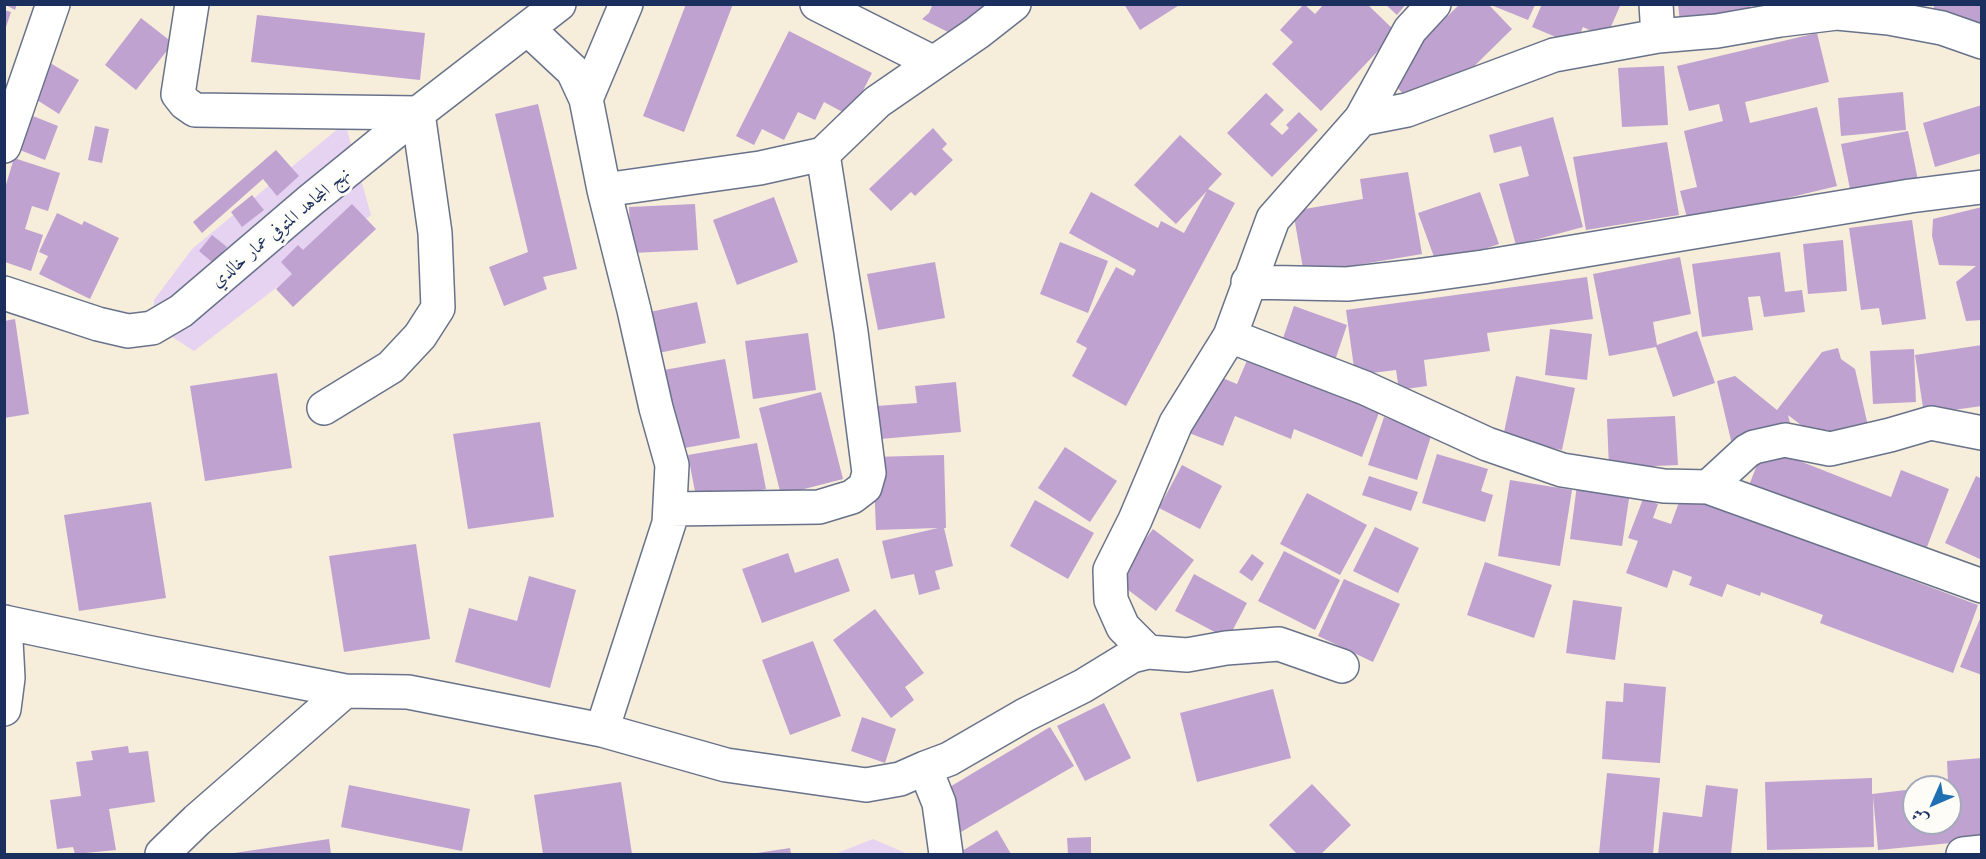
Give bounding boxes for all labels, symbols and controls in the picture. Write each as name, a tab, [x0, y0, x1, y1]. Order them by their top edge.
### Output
street label: نهج المجاهد المتوفي عمار خالدي	[207, 163, 355, 293]
north arrow	[1902, 775, 1962, 835]
text: ش	[1909, 805, 1932, 828]

